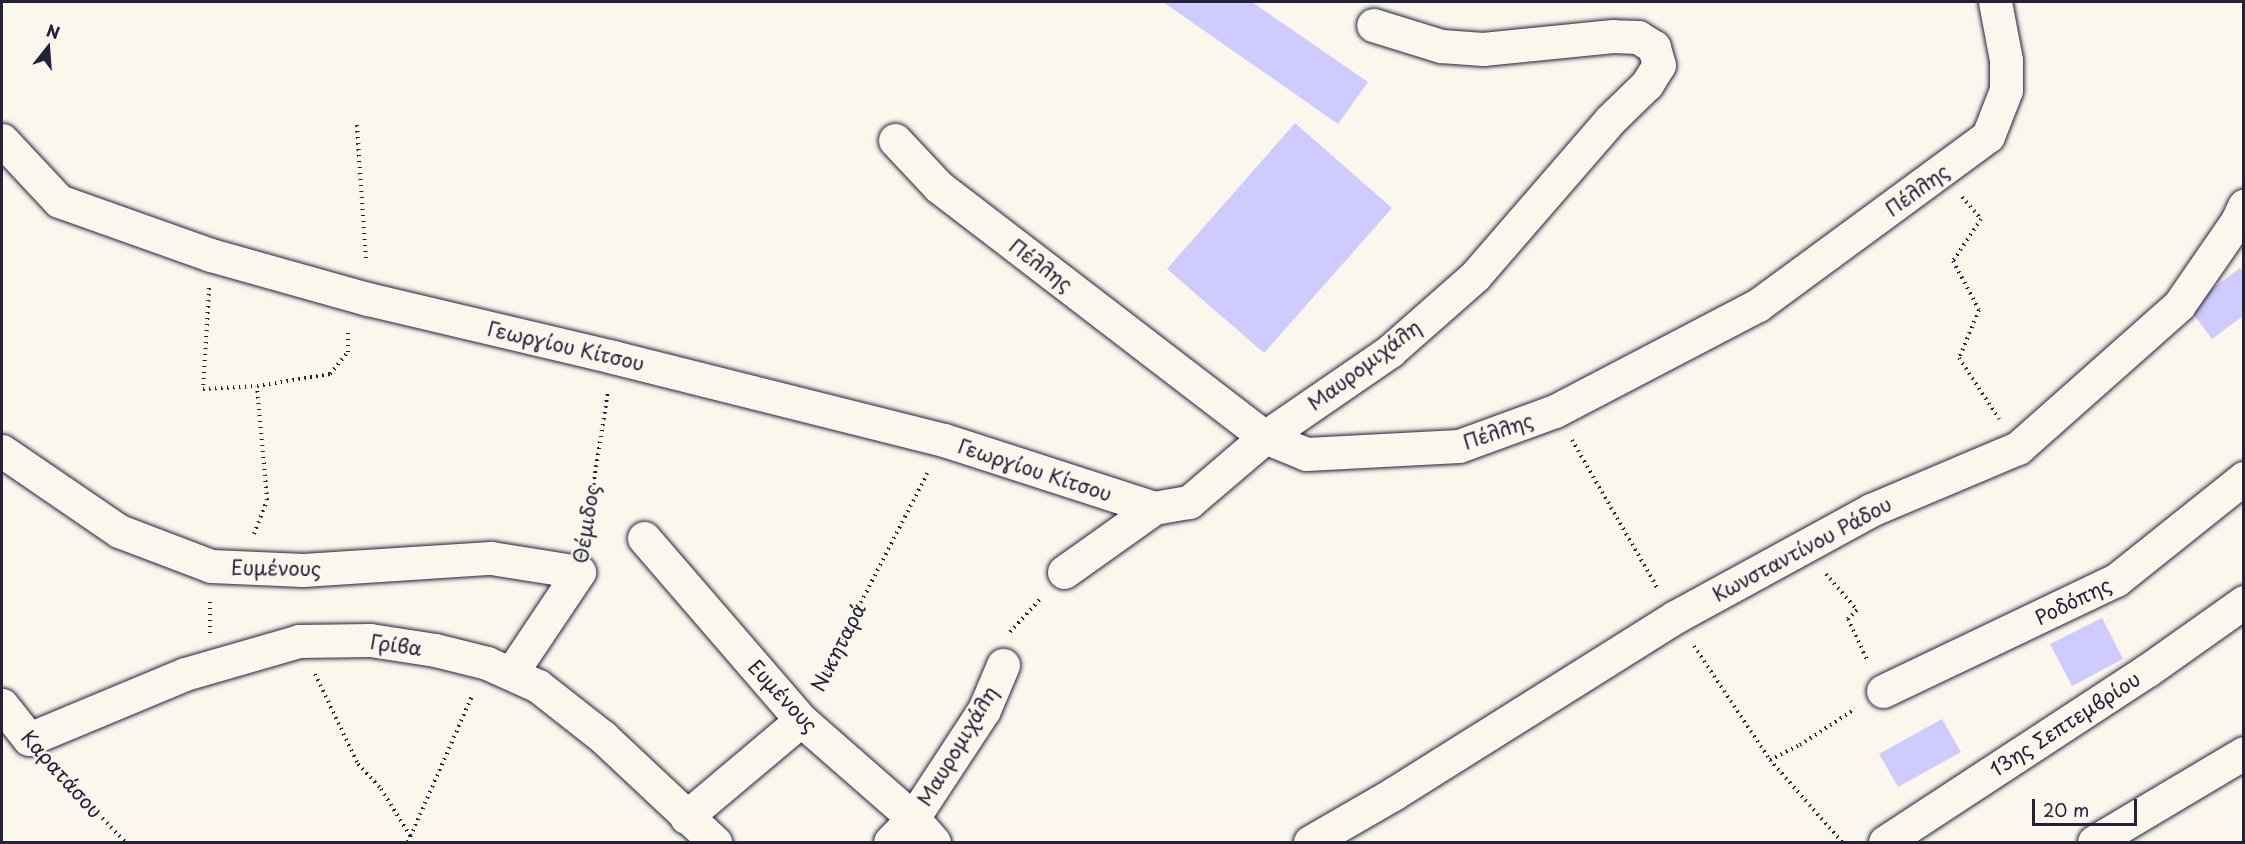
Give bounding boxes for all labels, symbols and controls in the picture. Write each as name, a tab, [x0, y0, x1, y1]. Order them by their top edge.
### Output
text: N	[44, 17, 63, 44]
north arrow	[18, 18, 78, 78]
street label: Πέλλης	[1880, 159, 1954, 221]
street label: Πέλλης	[1005, 233, 1077, 297]
street label: Μαυρομιχάλη	[1303, 315, 1425, 415]
street label: Γεωργίου Κίτσου	[485, 316, 647, 376]
street label: Πέλλης	[1460, 408, 1536, 454]
street label: Γεωργίου Κίτσου	[955, 434, 1115, 506]
street label: Θέμιδος	[568, 483, 604, 565]
street label: Κωνσταντίνου Ράδου	[1708, 492, 1896, 606]
street label: Ευμένους	[231, 555, 321, 581]
street label: Ροδόπης	[2031, 572, 2115, 630]
street label: Νικηταρά	[806, 599, 870, 695]
street label: Γρίβα	[369, 629, 423, 661]
street label: Ευμένους	[743, 655, 823, 737]
street label: 13ης Σεπτεμβρίου	[1985, 666, 2145, 782]
street label: Μαυρομιχάλη	[912, 682, 1002, 810]
street label: Καρατάσου	[16, 725, 108, 823]
scale bar	[2035, 787, 2140, 825]
text: 20 m	[2043, 796, 2089, 823]

